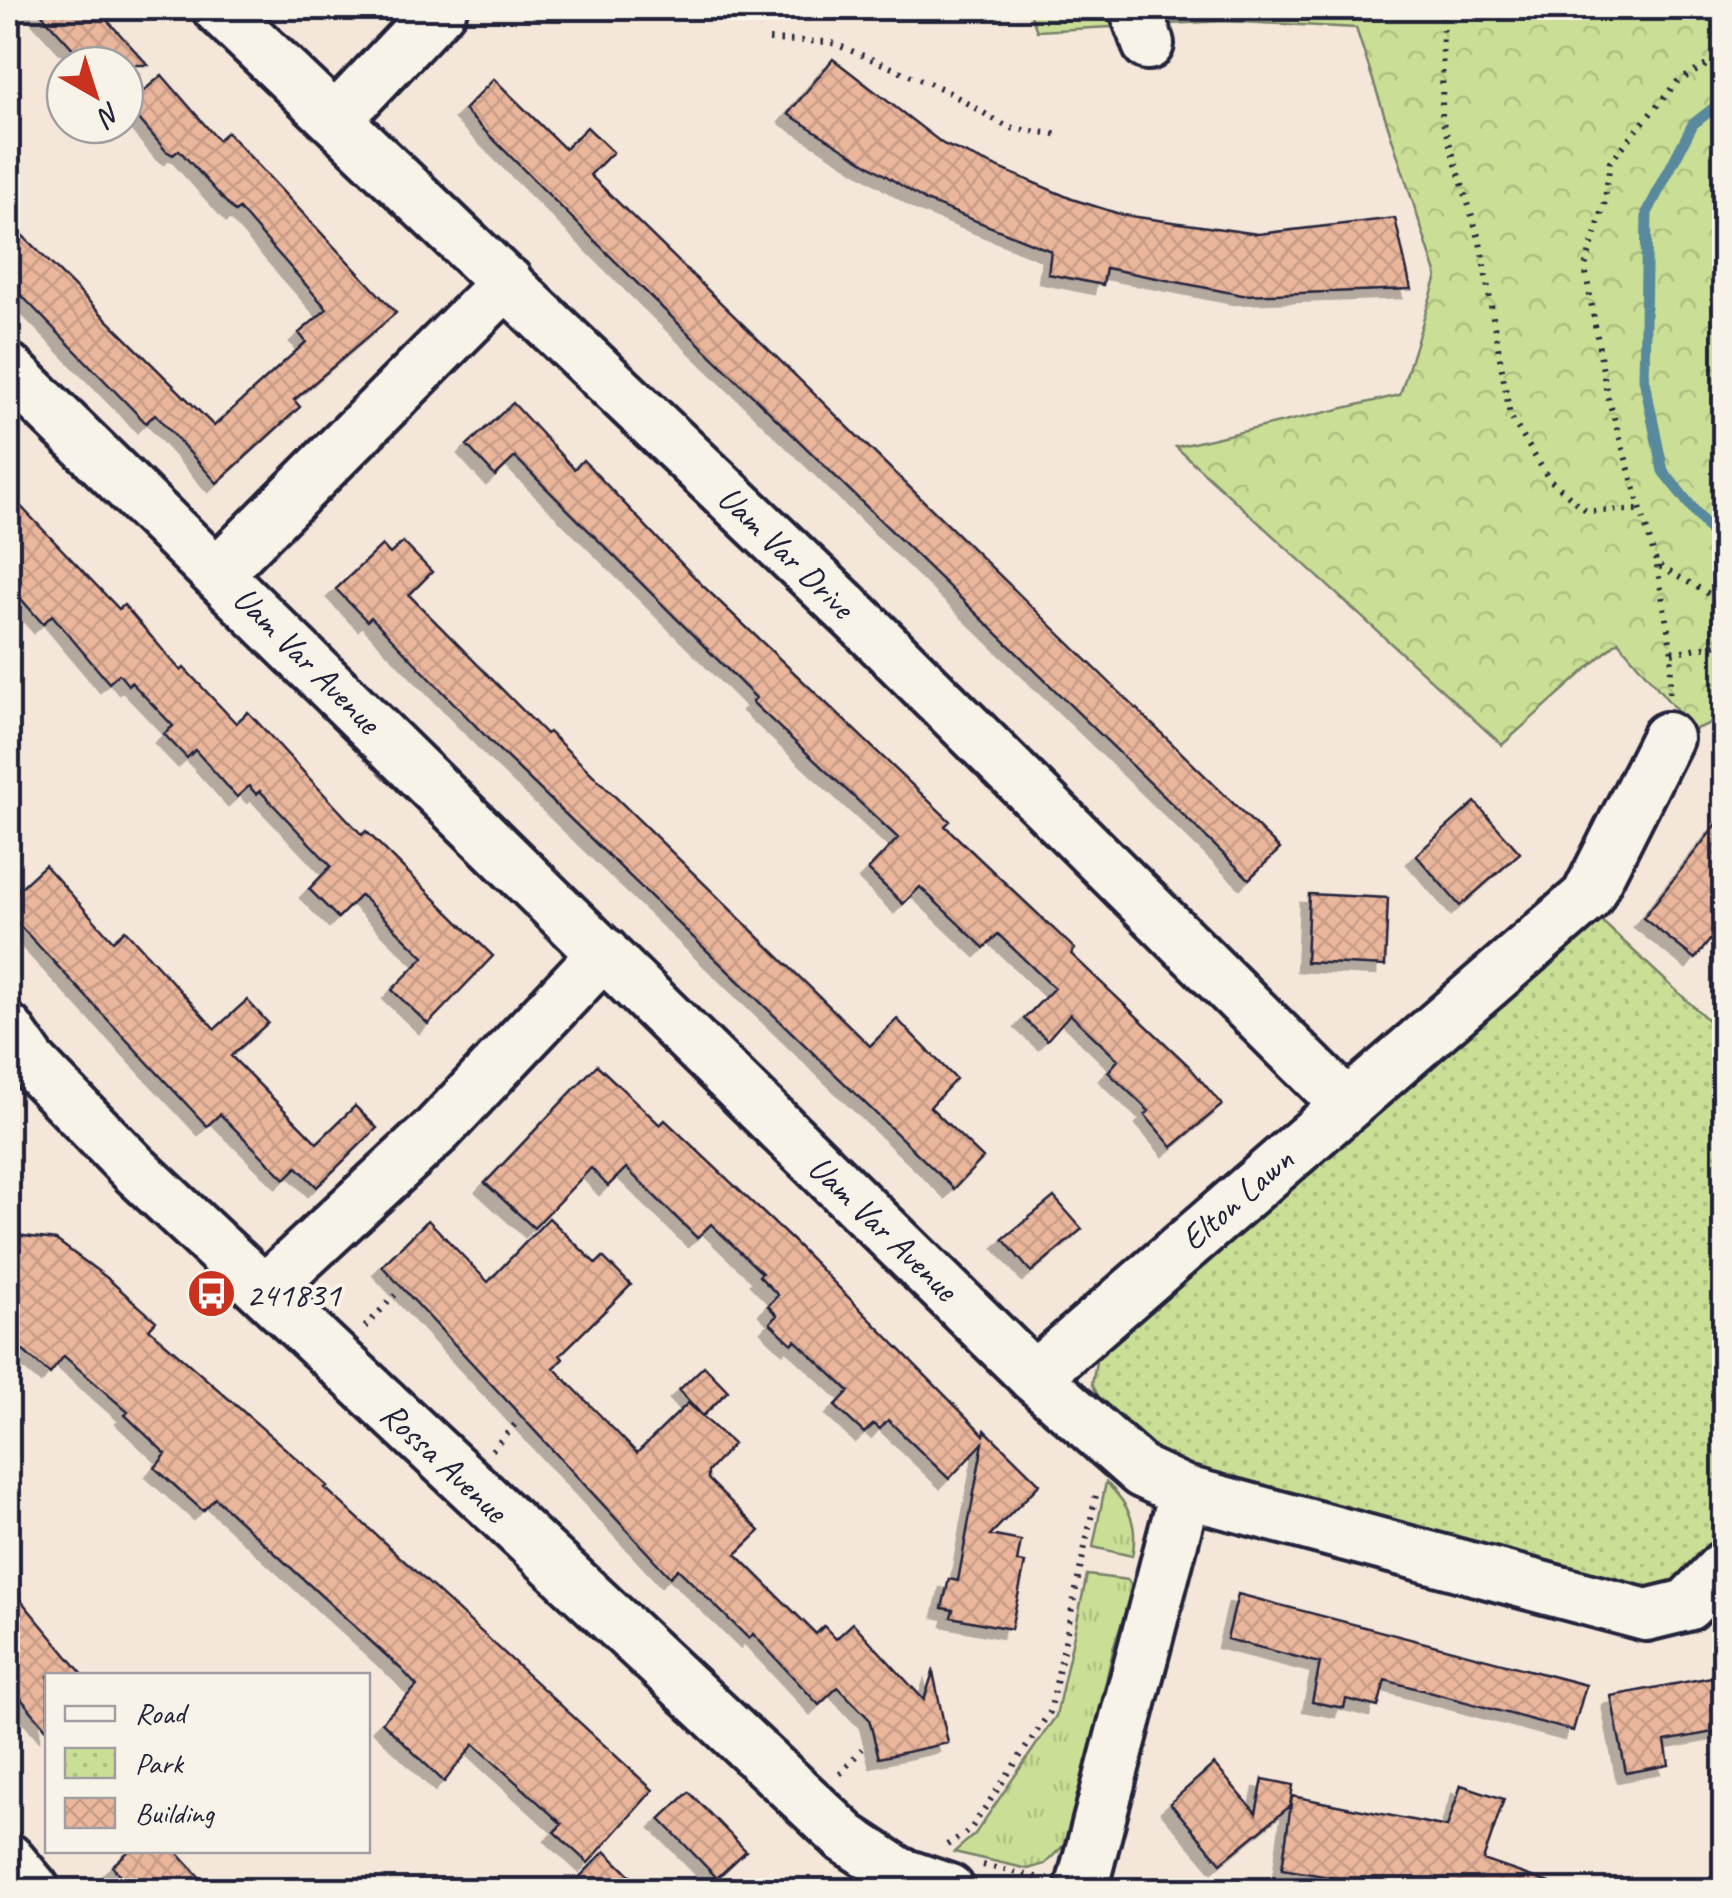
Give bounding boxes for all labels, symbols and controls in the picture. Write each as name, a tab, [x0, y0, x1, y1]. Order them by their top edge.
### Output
north arrow	[45, 45, 145, 145]
text: N	[89, 95, 128, 136]
street label: Uam Var Drive	[708, 476, 866, 630]
street label: Uam Var Avenue	[224, 577, 392, 745]
street label: Elton Lawn	[1171, 1137, 1303, 1260]
street label: Uam Var Avenue	[799, 1145, 969, 1312]
bus stop icon: 241831	[185, 1268, 237, 1320]
place label: 241831	[246, 1272, 343, 1317]
street label: Rossa Avenue	[371, 1392, 519, 1534]
legend	[45, 1673, 370, 1853]
text: Road	[135, 1694, 189, 1732]
text: Park	[135, 1744, 185, 1782]
text: Building	[135, 1794, 215, 1832]

